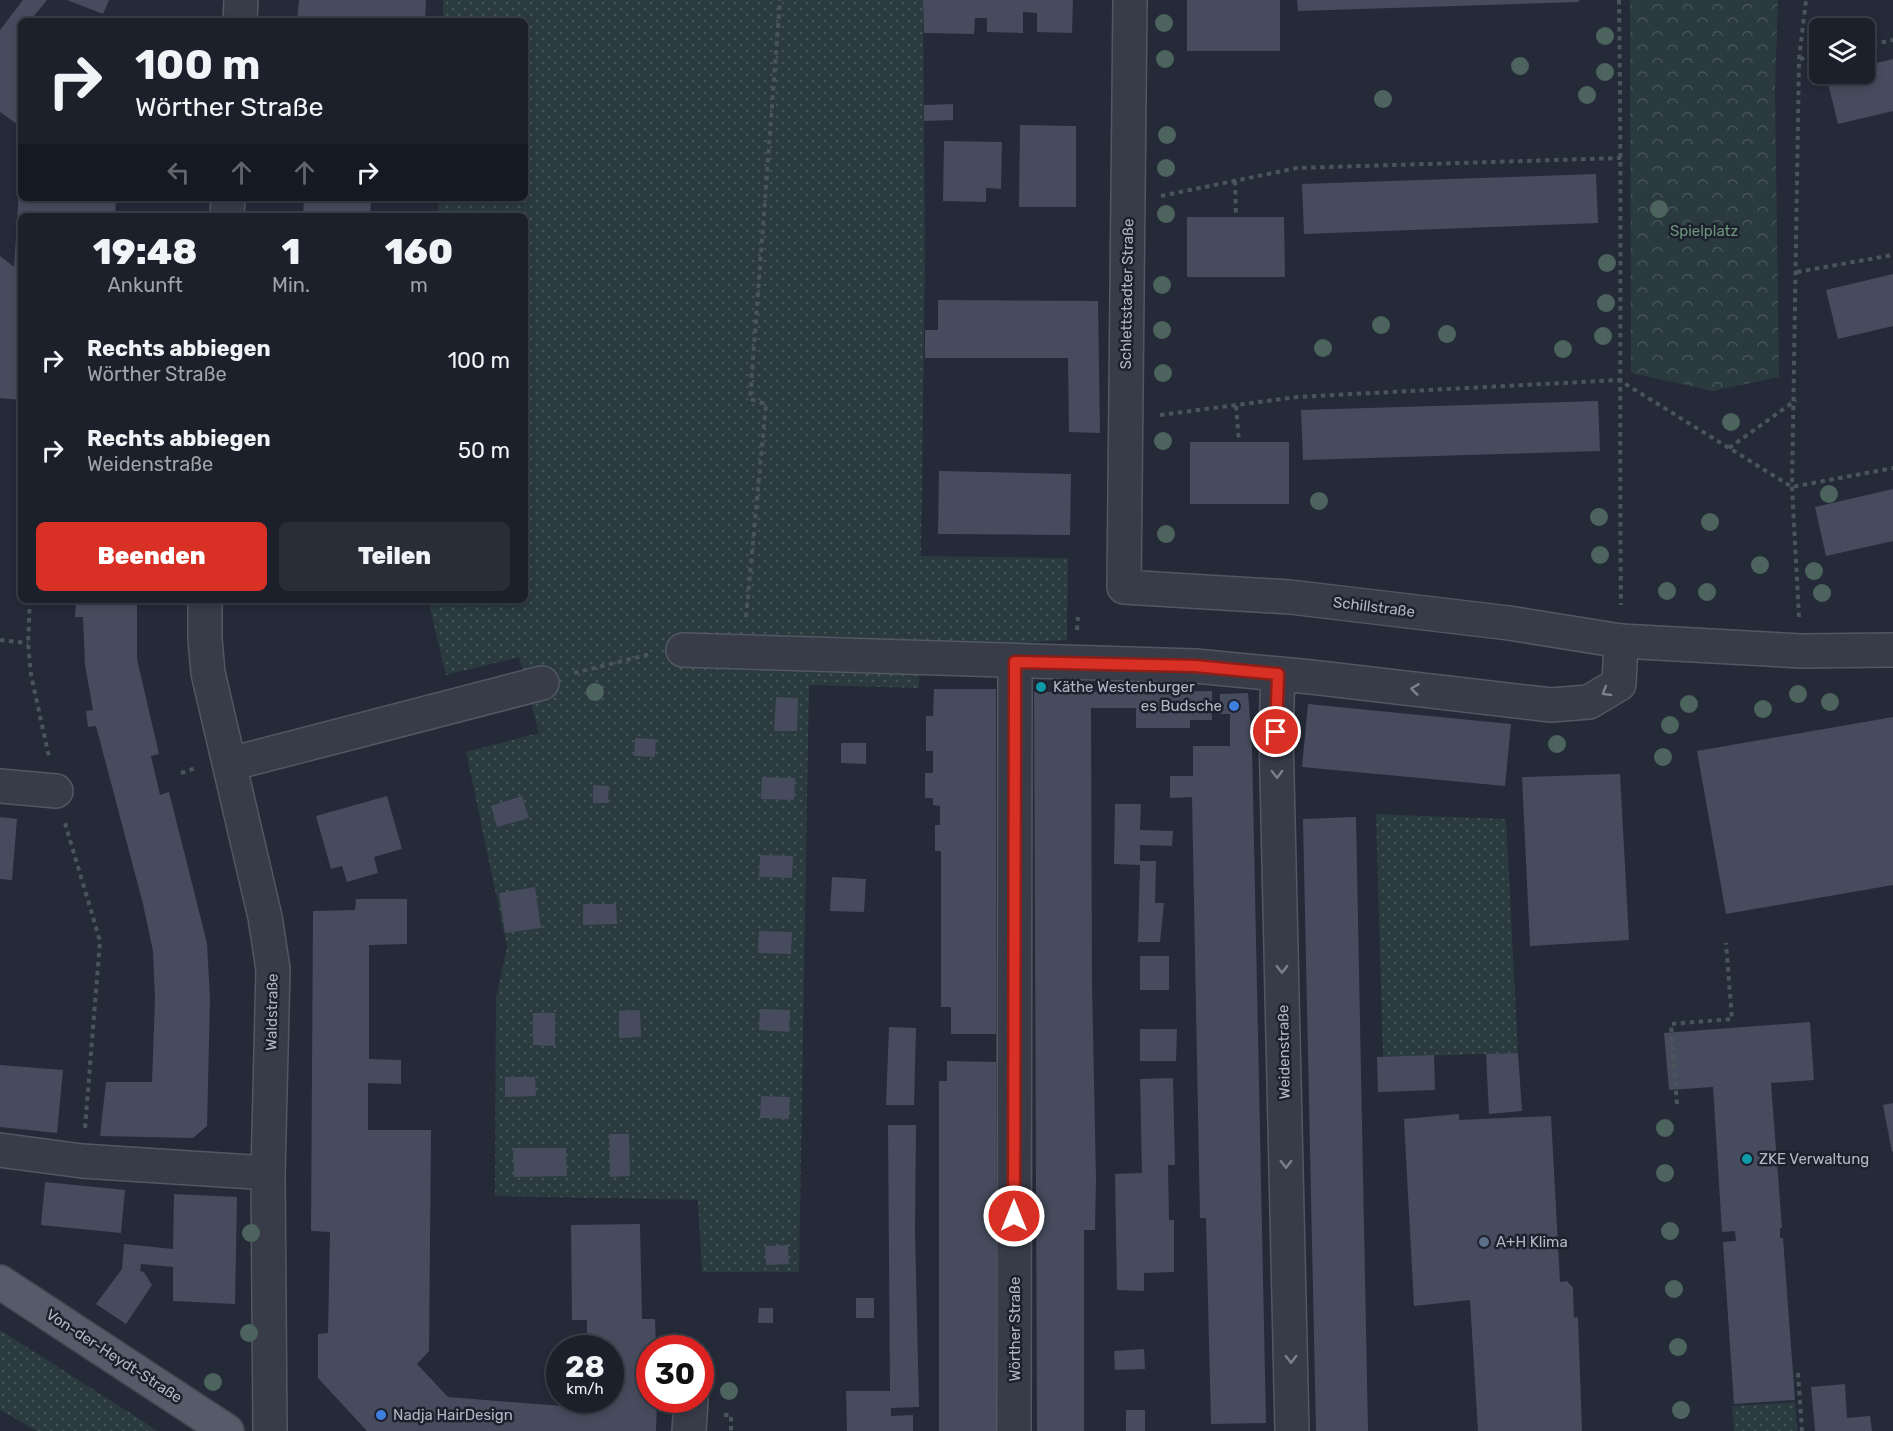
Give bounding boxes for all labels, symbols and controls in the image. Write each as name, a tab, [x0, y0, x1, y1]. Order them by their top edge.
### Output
map controls	[1809, 18, 1875, 84]
button: layers	[1809, 18, 1875, 84]
text: 100 m	[135, 40, 260, 90]
icon: right	[36, 42, 114, 120]
text: Wörther Straße	[135, 91, 324, 123]
icon: left	[162, 156, 195, 189]
icon: ahead	[225, 156, 258, 189]
icon: ahead	[288, 156, 321, 189]
icon: right	[351, 156, 384, 189]
street label: Schlettstadter Straße	[1117, 218, 1137, 370]
park label: Spielplatz	[1670, 222, 1738, 240]
text: 19:48	[93, 230, 197, 273]
text: 1	[282, 230, 301, 273]
text: 160	[385, 230, 453, 273]
text: Ankunft	[107, 273, 183, 297]
text: Min.	[272, 273, 310, 297]
text: m	[410, 273, 428, 297]
text: Rechts abbiegen	[87, 335, 271, 362]
icon: right	[36, 344, 69, 377]
text: 100 m	[448, 347, 510, 374]
text: Wörther Straße	[87, 362, 227, 386]
text: Rechts abbiegen	[87, 425, 271, 452]
icon: right	[36, 434, 69, 467]
text: 50 m	[458, 437, 510, 464]
text: Weidenstraße	[87, 452, 213, 476]
button: Beenden	[36, 522, 267, 591]
button: Teilen	[279, 522, 510, 591]
street label: Schillstraße	[1332, 593, 1416, 621]
place label: Käthe Westenburger	[1053, 678, 1195, 696]
marker: Käthe Westenburger	[1034, 680, 1048, 694]
one-way arrow	[1410, 683, 1419, 695]
one-way arrow	[1602, 684, 1612, 696]
place label: es Budsche	[1141, 697, 1222, 715]
marker: es Budsche	[1227, 699, 1241, 713]
pin	[1250, 706, 1301, 757]
icon: arrive	[1259, 715, 1292, 748]
one-way arrow	[1271, 770, 1283, 779]
one-way arrow	[1275, 964, 1288, 973]
street label: Waldstraße	[262, 973, 282, 1051]
street label: Weidenstraße	[1274, 1004, 1294, 1100]
place label: ZKE Verwaltung	[1759, 1150, 1869, 1168]
marker: ZKE Verwaltung	[1740, 1152, 1754, 1166]
one-way arrow	[1280, 1159, 1292, 1168]
position arrow	[982, 1184, 1046, 1248]
place label: A+H Klima	[1496, 1233, 1568, 1251]
marker: A+H Klima	[1477, 1235, 1491, 1249]
street label: Wörther Straße	[1006, 1277, 1024, 1381]
street label: Von-der-Heydt-Straße	[43, 1305, 185, 1407]
speed limit sign: 30	[636, 1335, 714, 1413]
text: 28	[565, 1349, 605, 1385]
one-way arrow	[1284, 1354, 1297, 1363]
text: km/h	[566, 1380, 604, 1398]
place label: Nadja HairDesign	[393, 1406, 513, 1424]
marker: Nadja HairDesign	[374, 1408, 388, 1422]

